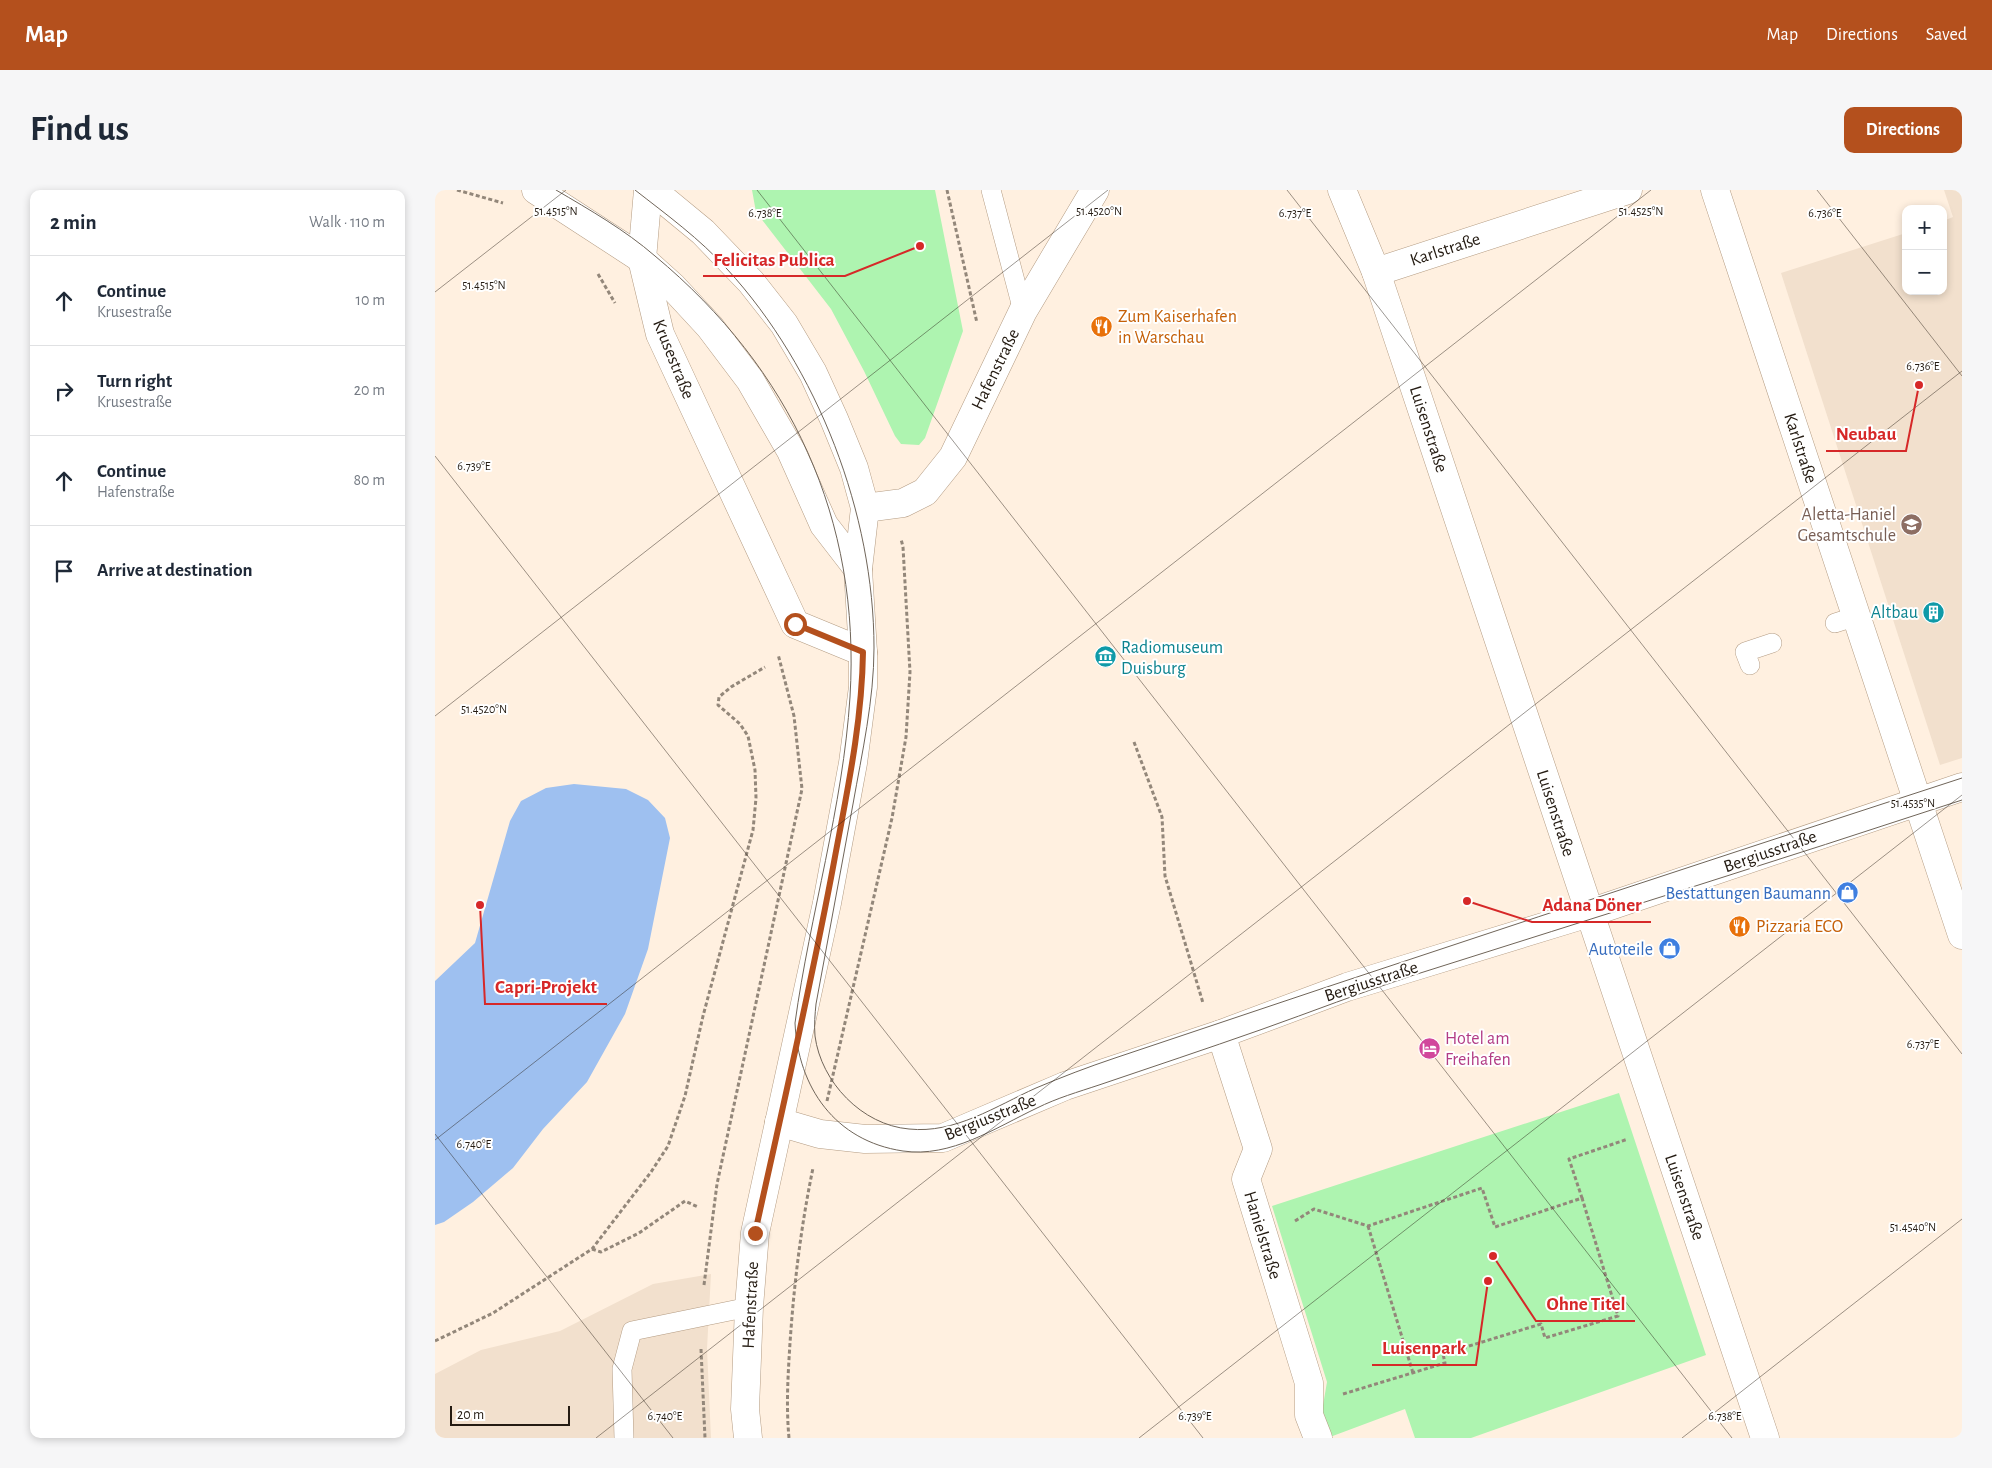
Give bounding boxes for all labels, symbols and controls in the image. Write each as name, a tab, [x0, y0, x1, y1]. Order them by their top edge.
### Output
text: Map	[25, 23, 68, 47]
text: Map	[1767, 26, 1798, 44]
text: Directions	[1826, 26, 1898, 44]
text: Saved	[1926, 26, 1967, 44]
button: Directions	[1844, 107, 1962, 153]
text: Find us	[30, 112, 129, 147]
text: 51.4515°N	[534, 205, 578, 217]
text: 51.4520°N	[1076, 205, 1122, 217]
text: 51.4525°N	[1619, 205, 1663, 217]
map controls	[1902, 205, 1947, 295]
button: +	[1902, 205, 1947, 250]
text: 6.738°E	[748, 207, 782, 219]
text: 6.737°E	[1279, 207, 1312, 219]
text: 6.736°E	[1808, 207, 1842, 219]
text: 2 min	[50, 212, 97, 233]
text: Walk · 110 m	[309, 214, 385, 230]
street label: Karlstraße	[1408, 230, 1483, 270]
callout: Felicitas Publica	[703, 242, 845, 276]
button: −	[1902, 250, 1947, 295]
text: Felicitas Publica	[713, 251, 835, 270]
text: 51.4515°N	[462, 279, 506, 291]
text: Continue	[97, 282, 166, 301]
icon: ahead	[50, 287, 78, 315]
text: 10 m	[356, 292, 385, 308]
text: Krusestraße	[97, 304, 172, 320]
place label: Zum Kaiserhafen in Warschau	[1118, 308, 1237, 347]
restaurant icon: Zum Kaiserhafen in Warschau	[1090, 314, 1114, 338]
street label: Krusestraße	[649, 317, 697, 402]
street label: Hafenstraße	[969, 326, 1023, 413]
text: 6.736°E	[1906, 360, 1940, 372]
text: Turn right	[97, 372, 172, 391]
icon: right	[50, 377, 78, 405]
text: 20 m	[354, 382, 385, 398]
street label: Luisenstraße	[1406, 384, 1450, 475]
text: Krusestraße	[97, 394, 172, 410]
street label: Karlstraße	[1780, 411, 1820, 486]
callout: Neubau	[1826, 417, 1906, 451]
text: Neubau	[1836, 425, 1896, 444]
text: 6.739°E	[457, 460, 491, 472]
text: Continue	[97, 462, 166, 481]
icon: ahead	[50, 467, 78, 495]
text: 80 m	[354, 472, 385, 488]
text: Hafenstraße	[97, 484, 175, 500]
place label: Aletta-Haniel Gesamtschule	[1797, 506, 1896, 545]
school or university icon: Aletta-Haniel Gesamtschule	[1900, 512, 1924, 536]
icon: arrive	[50, 557, 78, 585]
text: Arrive at destination	[97, 561, 253, 580]
building icon: Altbau	[1922, 600, 1946, 624]
place label: Altbau	[1871, 604, 1918, 622]
route start	[784, 613, 807, 636]
place label: Radiomuseum Duisburg	[1121, 639, 1223, 678]
museum icon: Radiomuseum Duisburg	[1093, 645, 1117, 669]
text: 51.4520°N	[461, 703, 507, 715]
street label: Luisenstraße	[1533, 768, 1577, 859]
text: 51.4535°N	[1891, 797, 1935, 809]
street label: Bergiusstraße	[1721, 828, 1819, 876]
shop icon: Bestattungen Baumann	[1835, 881, 1859, 905]
place label: Bestattungen Baumann	[1665, 885, 1831, 903]
callout: Adana Döner	[1532, 888, 1651, 922]
text: Adana Döner	[1542, 896, 1642, 915]
restaurant icon: Pizzaria ECO	[1728, 914, 1752, 938]
place label: Pizzaria ECO	[1756, 918, 1843, 936]
shop icon: Autoteile	[1657, 937, 1681, 961]
place label: Autoteile	[1589, 941, 1653, 959]
street label: Bergiusstraße	[1322, 958, 1420, 1006]
callout: Capri-Projekt	[485, 970, 607, 1004]
text: Capri-Projekt	[495, 978, 598, 997]
place label: Hotel am Freihafen	[1445, 1030, 1511, 1069]
hotel icon: Hotel am Freihafen	[1417, 1036, 1441, 1060]
text: 6.737°E	[1907, 1038, 1940, 1050]
street label: Bergiusstraße	[942, 1091, 1039, 1144]
text: 6.740°E	[457, 1138, 492, 1150]
street label: Luisenstraße	[1661, 1152, 1707, 1243]
street label: Hanielstraße	[1240, 1189, 1284, 1281]
text: 51.4540°N	[1890, 1221, 1936, 1233]
route end	[744, 1222, 767, 1245]
street label: Hafenstraße	[740, 1261, 762, 1349]
callout: Ohne Titel	[1536, 1287, 1635, 1321]
text: Ohne Titel	[1547, 1295, 1625, 1314]
callout: Luisenpark	[1372, 1331, 1476, 1365]
text: Luisenpark	[1382, 1339, 1467, 1358]
scale bar	[450, 1403, 570, 1426]
text: 20 m	[457, 1408, 484, 1422]
text: 6.740°E	[648, 1410, 683, 1422]
text: 6.739°E	[1178, 1410, 1212, 1422]
text: 6.738°E	[1708, 1410, 1742, 1422]

